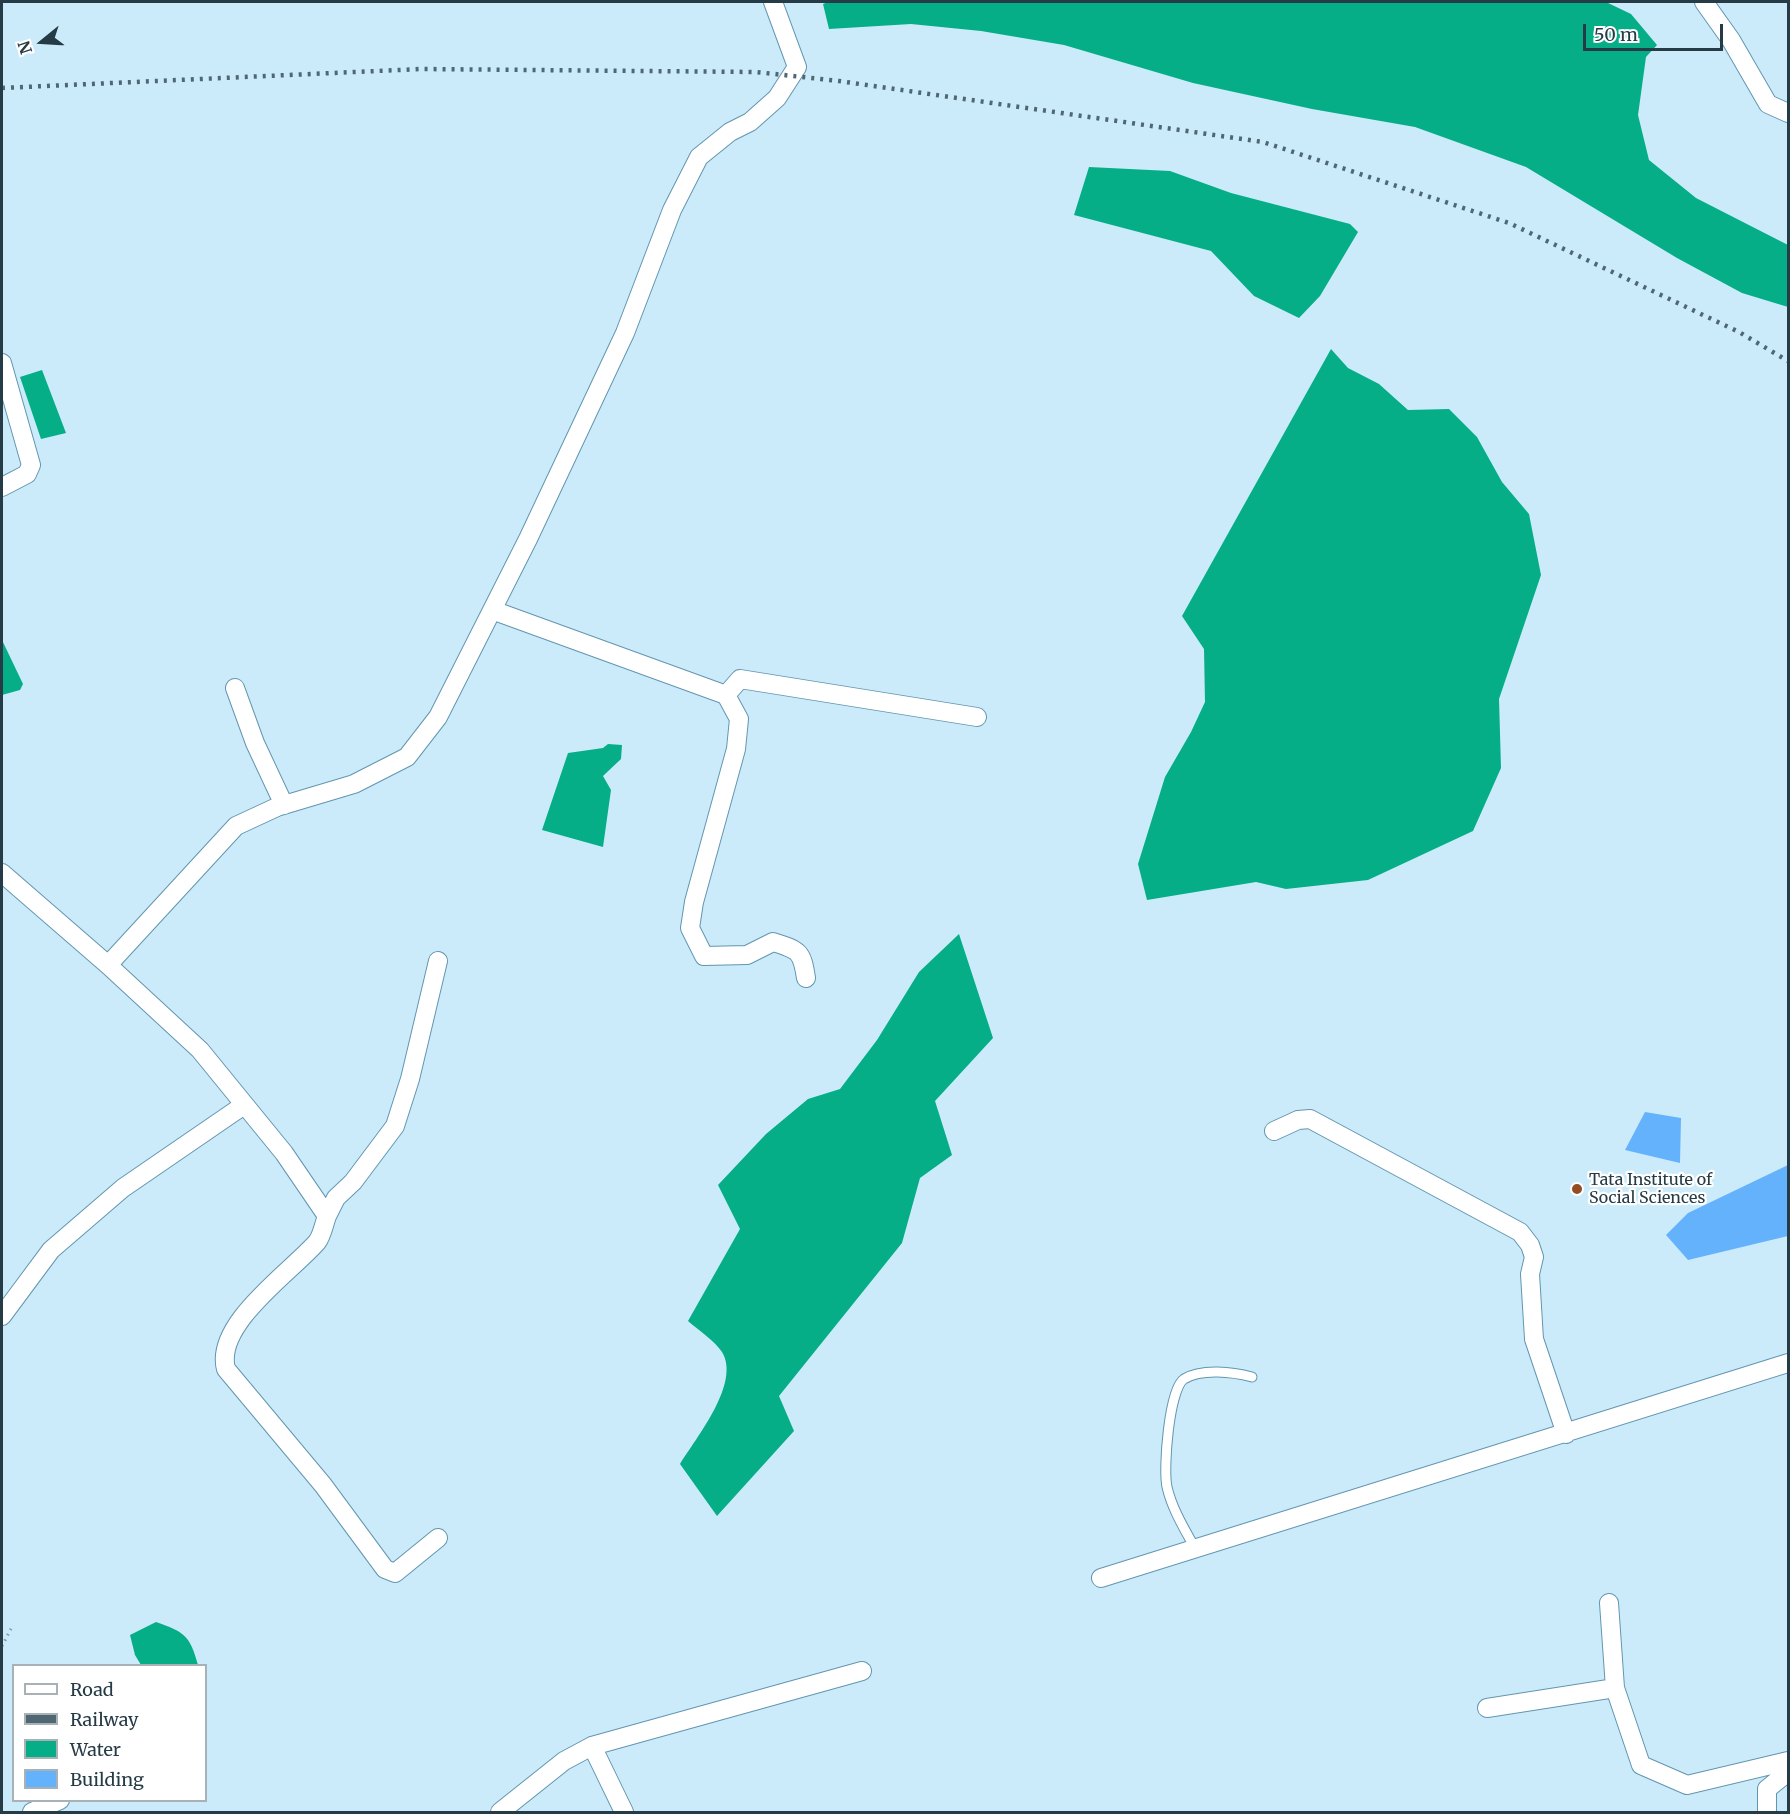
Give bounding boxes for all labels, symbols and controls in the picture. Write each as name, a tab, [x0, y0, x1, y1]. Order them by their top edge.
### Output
north arrow	[12, 12, 72, 72]
scale bar	[1586, 12, 1726, 50]
text: 50 m	[1594, 23, 1638, 46]
text: N	[13, 38, 36, 57]
place label: Tata Institute of Social Sciences	[1589, 1170, 1712, 1208]
marker: Tata Institute of Social Sciences	[1570, 1182, 1584, 1196]
legend	[12, 1664, 207, 1802]
text: Road	[70, 1678, 114, 1701]
text: Railway	[70, 1708, 138, 1731]
text: Water	[70, 1738, 121, 1761]
text: Building	[70, 1768, 144, 1791]

